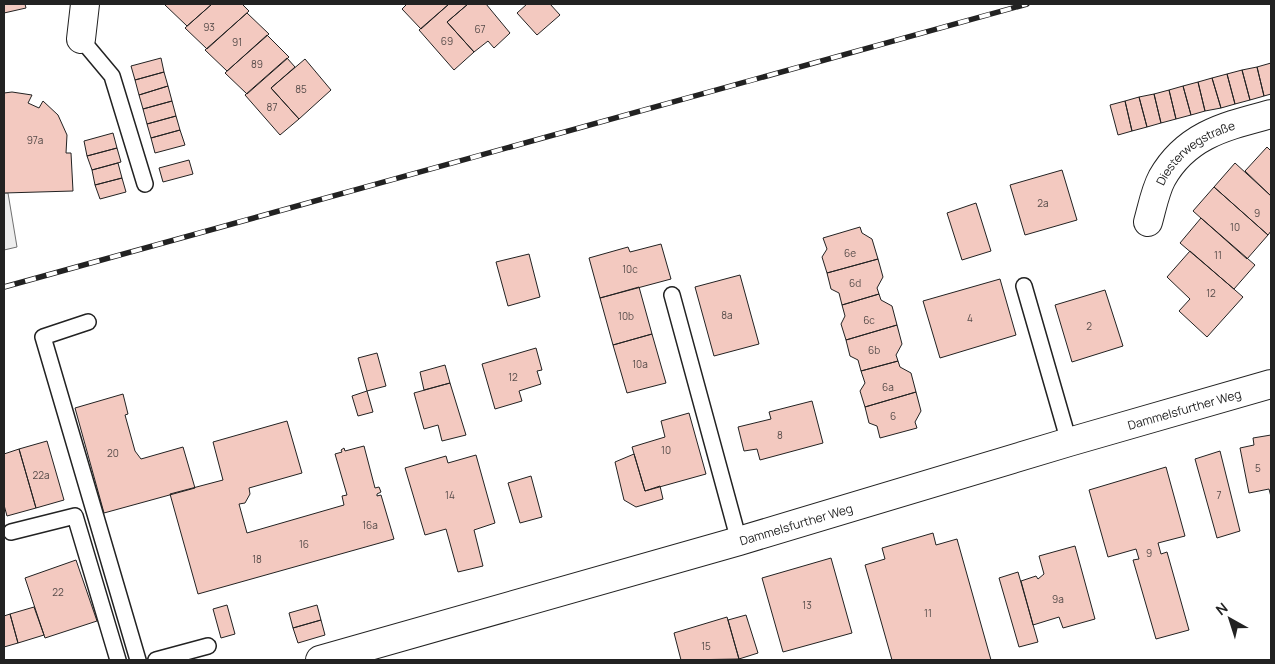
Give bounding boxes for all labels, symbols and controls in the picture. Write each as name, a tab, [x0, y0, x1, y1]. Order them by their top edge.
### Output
house number: 93	[203, 20, 215, 34]
house number: 67	[474, 22, 486, 36]
house number: 69	[441, 34, 453, 48]
house number: 91	[232, 35, 242, 49]
house number: 89	[251, 57, 263, 71]
house number: 85	[295, 82, 307, 96]
house number: 87	[267, 100, 277, 114]
street label: Diesterwegstraße	[1151, 116, 1237, 188]
house number: 97a	[27, 133, 43, 147]
house number: 2a	[1037, 196, 1049, 210]
house number: 9	[1254, 206, 1260, 220]
house number: 10	[1230, 220, 1240, 234]
house number: 6e	[844, 246, 856, 260]
house number: 11	[1214, 248, 1222, 262]
house number: 10c	[622, 262, 638, 276]
house number: 6d	[849, 276, 861, 290]
house number: 12	[1206, 286, 1216, 300]
house number: 8a	[721, 308, 733, 322]
house number: 10b	[618, 309, 634, 323]
house number: 4	[967, 311, 973, 325]
house number: 6c	[863, 313, 875, 327]
house number: 2	[1086, 319, 1092, 333]
house number: 6b	[868, 343, 880, 357]
house number: 10a	[632, 357, 648, 371]
house number: 12	[508, 370, 518, 384]
house number: 6a	[882, 380, 894, 394]
street label: Dammelsfurther Weg	[1126, 385, 1243, 433]
house number: 6	[890, 409, 896, 423]
house number: 8	[777, 428, 783, 442]
house number: 10	[661, 443, 671, 457]
house number: 20	[107, 446, 119, 460]
house number: 5	[1255, 461, 1261, 475]
house number: 22a	[33, 468, 49, 482]
house number: 14	[445, 488, 455, 502]
house number: 7	[1216, 488, 1222, 502]
street label: Dammelsfurther Weg	[737, 499, 855, 549]
house number: 16a	[362, 518, 378, 532]
house number: 16	[299, 537, 309, 551]
house number: 9	[1146, 546, 1152, 560]
house number: 18	[252, 552, 262, 566]
house number: 22	[52, 585, 64, 599]
house number: 9a	[1052, 592, 1064, 606]
north arrow	[1205, 594, 1255, 644]
house number: 13	[802, 598, 812, 612]
text: N	[1212, 598, 1231, 619]
house number: 11	[924, 606, 932, 620]
house number: 15	[701, 639, 711, 653]

